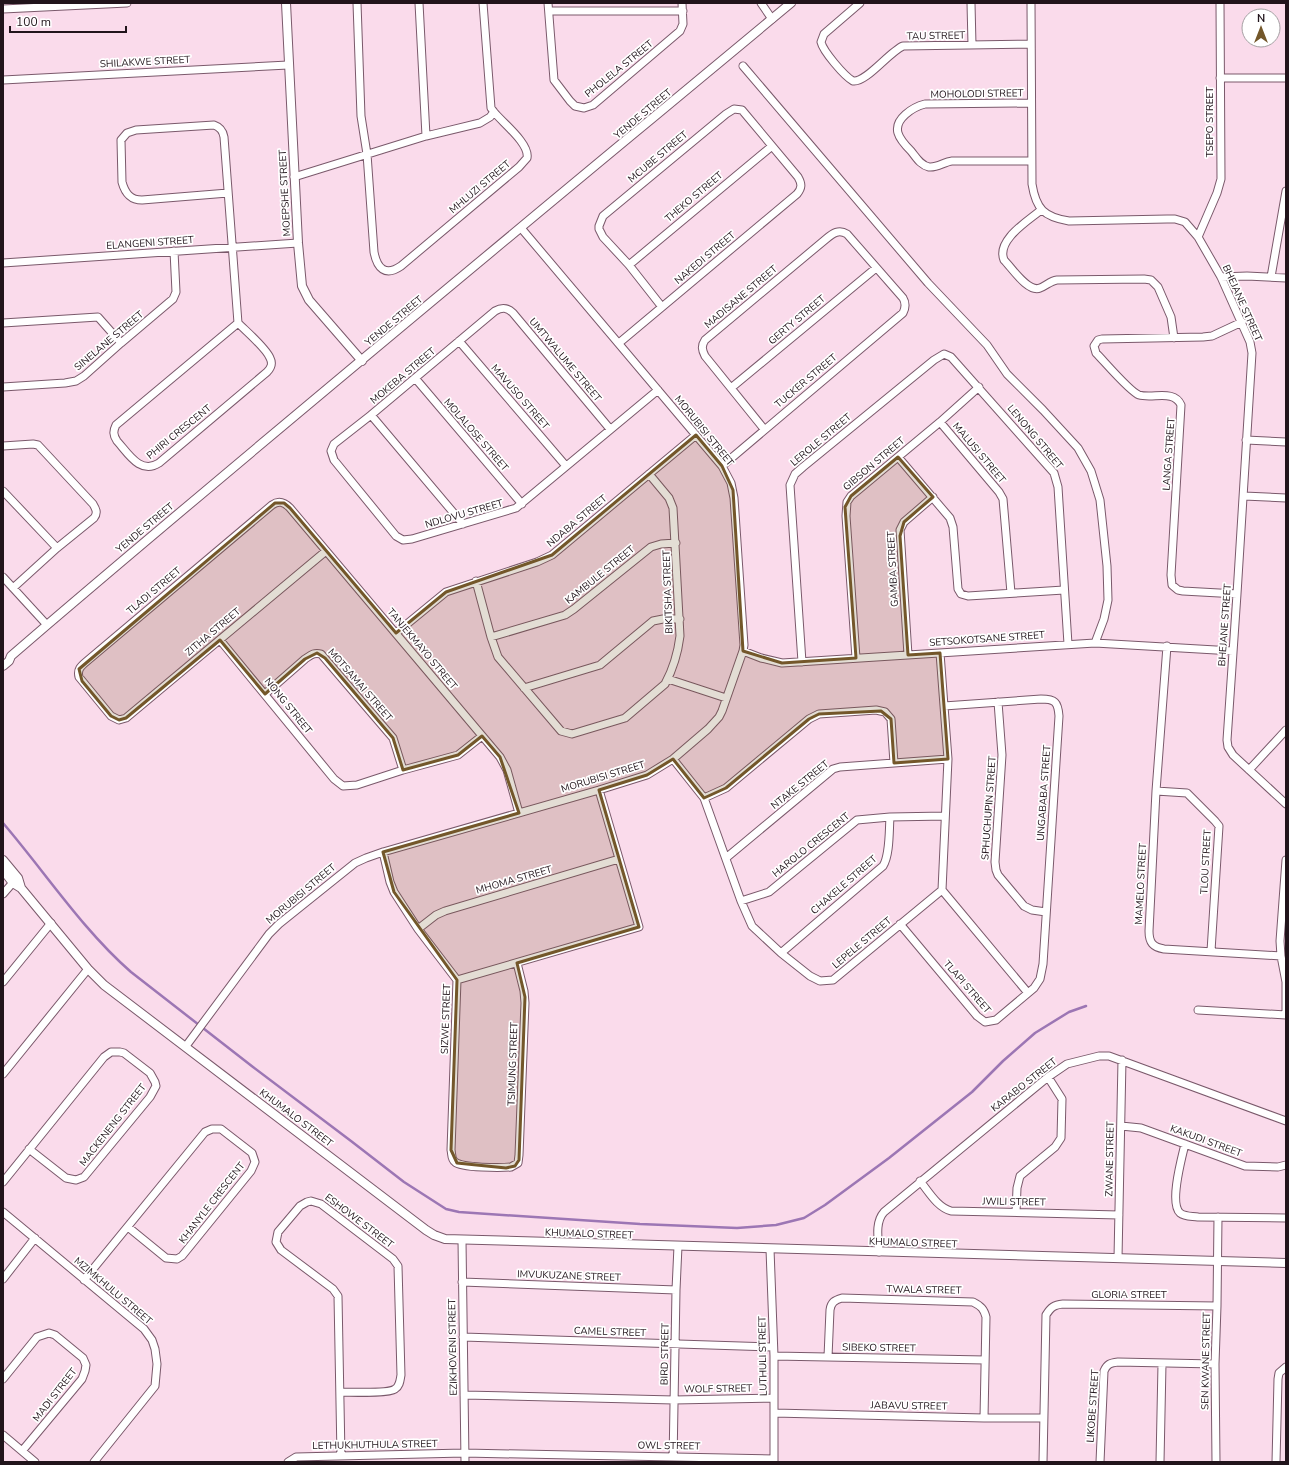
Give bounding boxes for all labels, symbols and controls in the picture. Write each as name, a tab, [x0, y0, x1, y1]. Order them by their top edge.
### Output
scale bar	[10, 8, 126, 34]
north arrow	[1241, 8, 1281, 48]
text: N	[1257, 11, 1265, 26]
text: 100 m	[16, 14, 51, 30]
street label: TAU STREET	[907, 28, 965, 44]
street label: PHOLELA STREET	[582, 37, 656, 101]
street label: SHILAKWE STREET	[99, 53, 191, 71]
street label: YENDE STREET	[610, 86, 675, 143]
street label: MOHOLODI STREET	[930, 86, 1024, 102]
street label: TSEPO STREET	[1203, 87, 1217, 157]
street label: MCUBE STREET	[625, 128, 691, 186]
street label: MOEPSHE STREET	[276, 149, 294, 237]
street label: MHLUZI STREET	[446, 157, 514, 217]
street label: THEKO STREET	[662, 169, 726, 225]
street label: NAKEDI STREET	[672, 228, 738, 288]
street label: ELANGENI STREET	[106, 233, 194, 253]
street label: MADISANE STREET	[702, 262, 780, 332]
street label: BHEJANE STREET	[1219, 262, 1265, 344]
street label: GERTY STREET	[766, 292, 828, 348]
street label: YENDE STREET	[361, 293, 426, 350]
street label: SINELANE STREET	[71, 308, 147, 374]
street label: UMTWALUME STREET	[526, 315, 604, 405]
street label: MOKEBA STREET	[367, 345, 439, 407]
street label: TUCKER STREET	[772, 351, 840, 411]
street label: MAVUSO STREET	[488, 361, 552, 433]
street label: MORUBISI STREET	[671, 393, 737, 469]
street label: MOLALOSE STREET	[440, 396, 512, 474]
street label: PHIRI CRESCENT	[144, 402, 214, 462]
street label: LENONG STREET	[1004, 402, 1066, 472]
street label: LEROLE STREET	[788, 410, 854, 470]
street label: LANGA STREET	[1159, 417, 1179, 491]
street label: MALUSI STREET	[949, 419, 1009, 487]
street label: GIBSON STREET	[840, 434, 908, 494]
street label: NDABA STREET	[544, 492, 610, 550]
street label: NDLOVU STREET	[423, 496, 505, 532]
street label: YENDE STREET	[112, 500, 177, 557]
street label: GAMBA STREET	[884, 531, 902, 607]
street label: KAMBULE STREET	[562, 543, 638, 607]
street label: BIKITSHA STREET	[660, 550, 676, 634]
street label: TLADI STREET	[124, 564, 184, 618]
street label: BHEJANE STREET	[1215, 583, 1235, 667]
street label: ZITHA STREET	[182, 605, 244, 659]
street label: TANJEKMAYO STREET	[384, 605, 460, 693]
street label: SETSOKOTSANE STREET	[929, 628, 1045, 650]
street label: MOTSAMAI STREET	[324, 646, 396, 724]
street label: NONG STREET	[261, 675, 315, 737]
street label: UNGABABA STREET	[1034, 745, 1054, 841]
street label: SPHUCHUPIN STREET	[978, 756, 1000, 860]
street label: NTAKE STREET	[768, 757, 832, 813]
street label: MORUBISI STREET	[559, 758, 647, 796]
street label: HAROLO CRESCENT	[769, 809, 853, 881]
street label: TLOU STREET	[1197, 829, 1215, 895]
street label: MAMELO STREET	[1132, 843, 1150, 925]
street label: CHAKELE STREET	[808, 852, 880, 918]
street label: MORUBISI STREET	[263, 861, 339, 927]
street label: MHOMA STREET	[474, 862, 554, 898]
street label: LEPELE STREET	[829, 914, 895, 972]
street label: TLAPI STREET	[940, 957, 994, 1017]
street label: SIZWE STREET	[438, 984, 454, 1054]
street label: TSIMUNG STREET	[505, 1022, 521, 1106]
street label: KARABO STREET	[988, 1055, 1060, 1115]
street label: MACKENENG STREET	[76, 1081, 150, 1169]
street label: KHUMALO STREET	[256, 1086, 336, 1150]
street label: ZWANE STREET	[1102, 1121, 1118, 1197]
street label: KAKUDI STREET	[1168, 1122, 1244, 1160]
street label: KHANYLE CRESCENT	[176, 1159, 248, 1247]
street label: ESHOWE STREET	[322, 1191, 396, 1251]
street label: JWILI STREET	[981, 1194, 1046, 1210]
street label: KHUMALO STREET	[545, 1225, 633, 1243]
street label: KHUMALO STREET	[869, 1234, 957, 1252]
street label: MZIMKHULU STREET	[71, 1254, 155, 1328]
street label: IMVUKUZANE STREET	[517, 1267, 621, 1285]
street label: TWALA STREET	[886, 1282, 962, 1298]
street label: GLORIA STREET	[1091, 1288, 1167, 1302]
street label: EZIKHOVENI STREET	[445, 1298, 461, 1396]
street label: SEN KWANE STREET	[1198, 1312, 1214, 1410]
street label: LUTHULI STREET	[755, 1316, 771, 1396]
street label: BIRD STREET	[657, 1323, 673, 1385]
street label: CAMEL STREET	[574, 1324, 646, 1340]
street label: SIBEKO STREET	[842, 1340, 916, 1356]
street label: MADI STREET	[30, 1365, 80, 1425]
street label: LIKOBE STREET	[1083, 1369, 1103, 1443]
street label: WOLF STREET	[684, 1381, 752, 1397]
street label: JABAVU STREET	[869, 1398, 948, 1414]
street label: LETHUKHUTHULA STREET	[312, 1437, 438, 1453]
street label: OWL STREET	[637, 1438, 701, 1454]

